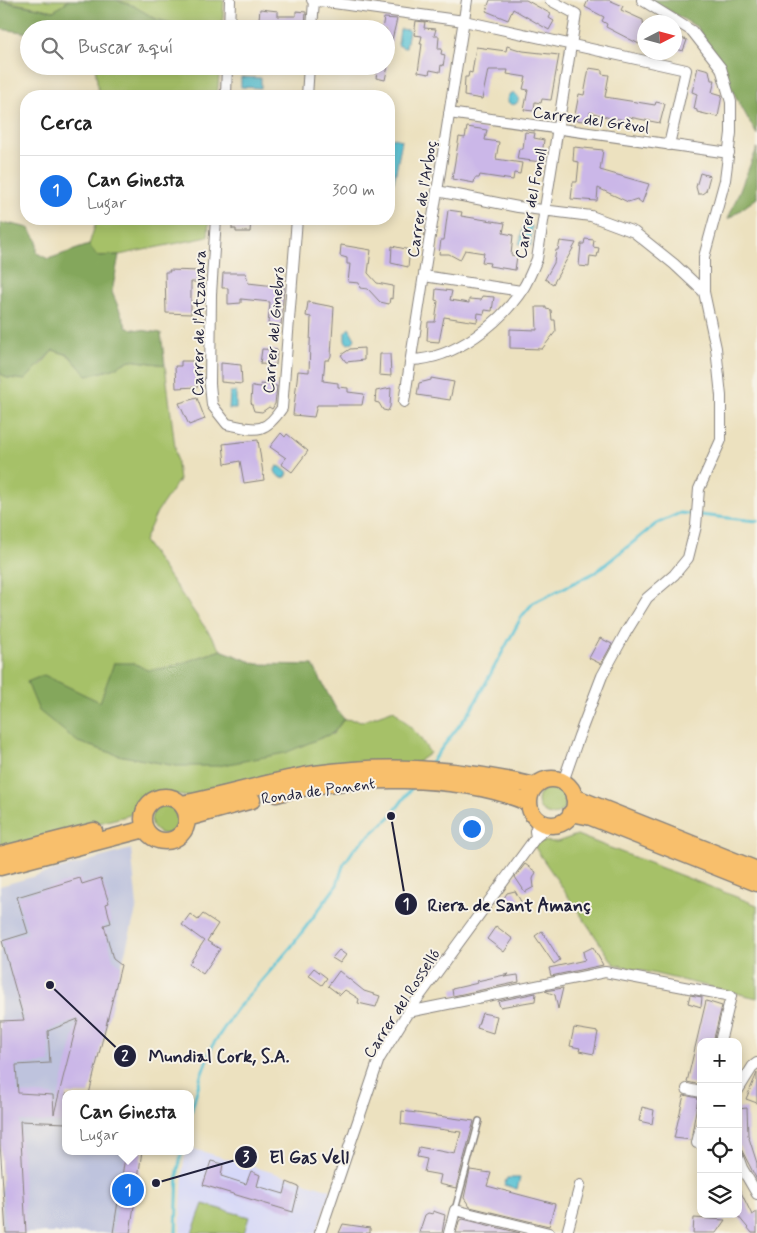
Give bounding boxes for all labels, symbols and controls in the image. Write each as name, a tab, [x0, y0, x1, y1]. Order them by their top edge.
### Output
north arrow	[637, 15, 682, 60]
search box	[20, 20, 395, 75]
icon: search	[38, 34, 66, 62]
text: Buscar aquí	[78, 35, 173, 60]
street label: Carrer del Grèvol	[531, 102, 651, 139]
text: Cerca	[40, 109, 93, 137]
street label: Carrer de l'Arboç	[403, 139, 442, 259]
street label: Carrer del Fonoll	[510, 146, 553, 261]
text: Can Ginesta	[87, 168, 185, 193]
text: 1	[52, 180, 60, 201]
text: 300 m	[332, 180, 375, 201]
text: Lugar	[87, 193, 126, 214]
street label: Carrer de l'Atzavara	[188, 250, 211, 396]
street label: Carrer del Ginebró	[258, 265, 291, 395]
street label: Ronda de Ponent	[260, 773, 376, 810]
your location	[459, 816, 485, 842]
callout: Riera de Sant Amanç	[393, 888, 600, 921]
text: Riera de Sant Amanç	[427, 894, 591, 918]
text: 1	[403, 895, 409, 915]
street label: Carrer del Rosselló	[359, 945, 446, 1063]
map controls	[697, 1038, 742, 1218]
button: +	[697, 1038, 742, 1083]
callout: Mundial Cork, S.A.	[112, 1040, 300, 1073]
text: Mundial Cork, S.A.	[149, 1045, 290, 1069]
text: 2	[121, 1047, 129, 1067]
button: −	[697, 1083, 742, 1128]
popup	[62, 1090, 194, 1155]
text: Can Ginesta	[79, 1100, 177, 1125]
text: Lugar	[79, 1125, 119, 1146]
button: locate	[697, 1128, 742, 1173]
callout: El Gas Vell	[233, 1141, 359, 1174]
text: El Gas Vell	[269, 1146, 349, 1170]
text: 3	[243, 1148, 250, 1168]
pin: 1	[112, 1171, 144, 1209]
button: layers	[697, 1173, 742, 1218]

